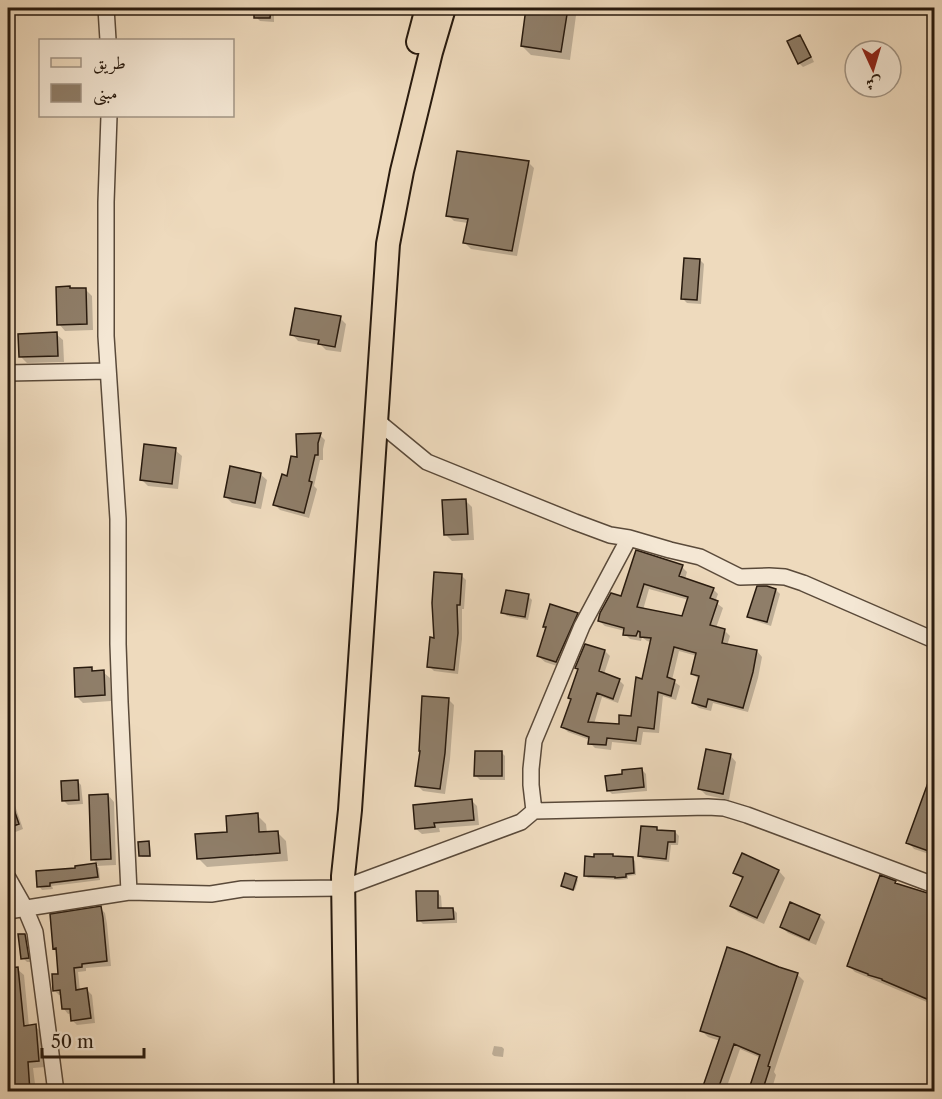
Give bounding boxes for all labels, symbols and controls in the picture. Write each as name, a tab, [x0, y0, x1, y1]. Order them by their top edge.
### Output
legend	[39, 39, 234, 117]
north arrow	[843, 39, 903, 99]
text: طريق	[93, 52, 126, 75]
text: ش	[865, 73, 883, 94]
text: مبنى	[93, 82, 118, 106]
scale bar	[42, 1021, 144, 1059]
text: 50 m	[51, 1031, 94, 1053]

